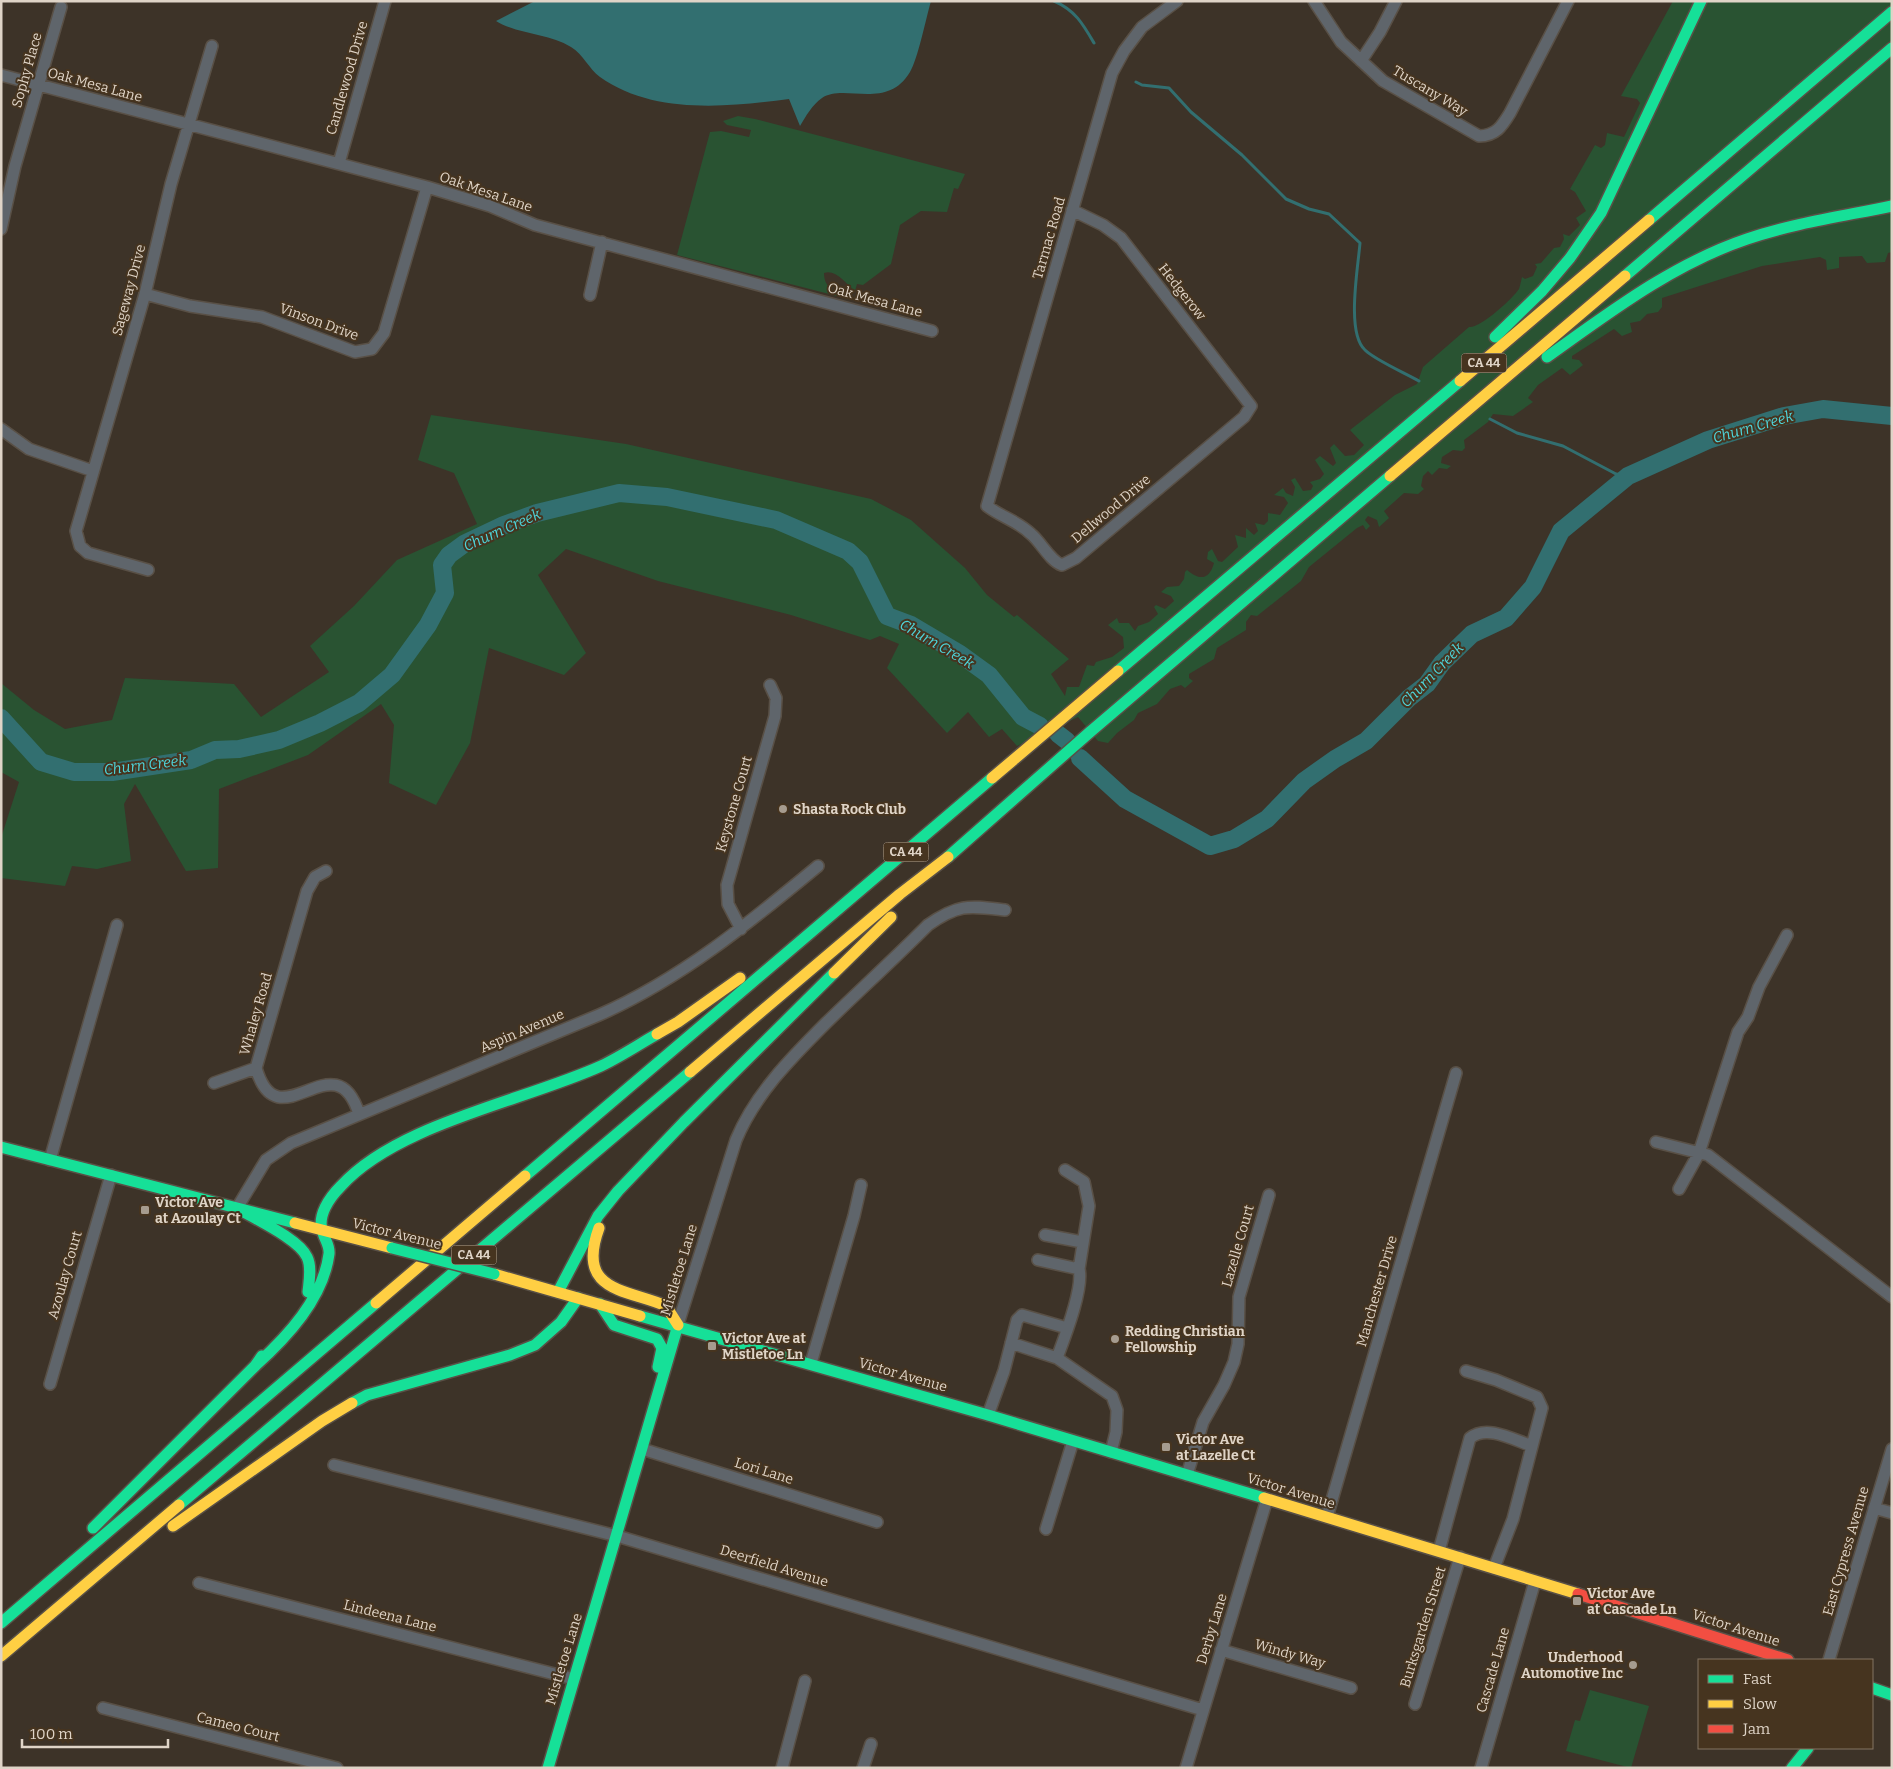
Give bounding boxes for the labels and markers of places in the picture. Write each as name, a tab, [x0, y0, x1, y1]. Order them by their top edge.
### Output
place label: Shasta Rock Club	[793, 801, 906, 818]
marker: Shasta Rock Club	[777, 803, 789, 815]
place label: Victor Ave at Azoulay Ct	[155, 1194, 241, 1227]
marker: Victor Ave at Azoulay Ct	[139, 1204, 151, 1216]
place label: Redding Christian Fellowship	[1125, 1323, 1245, 1356]
place label: Victor Ave at Mistletoe Ln	[722, 1330, 806, 1363]
marker: Redding Christian Fellowship	[1109, 1333, 1121, 1345]
marker: Victor Ave at Mistletoe Ln	[706, 1340, 718, 1352]
place label: Victor Ave at Lazelle Ct	[1176, 1431, 1256, 1464]
marker: Victor Ave at Lazelle Ct	[1160, 1441, 1172, 1453]
place label: Victor Ave at Cascade Ln	[1587, 1585, 1676, 1618]
marker: Victor Ave at Cascade Ln	[1571, 1595, 1583, 1607]
place label: Underhood Automotive Inc	[1521, 1649, 1624, 1682]
marker: Underhood Automotive Inc	[1627, 1659, 1639, 1671]

